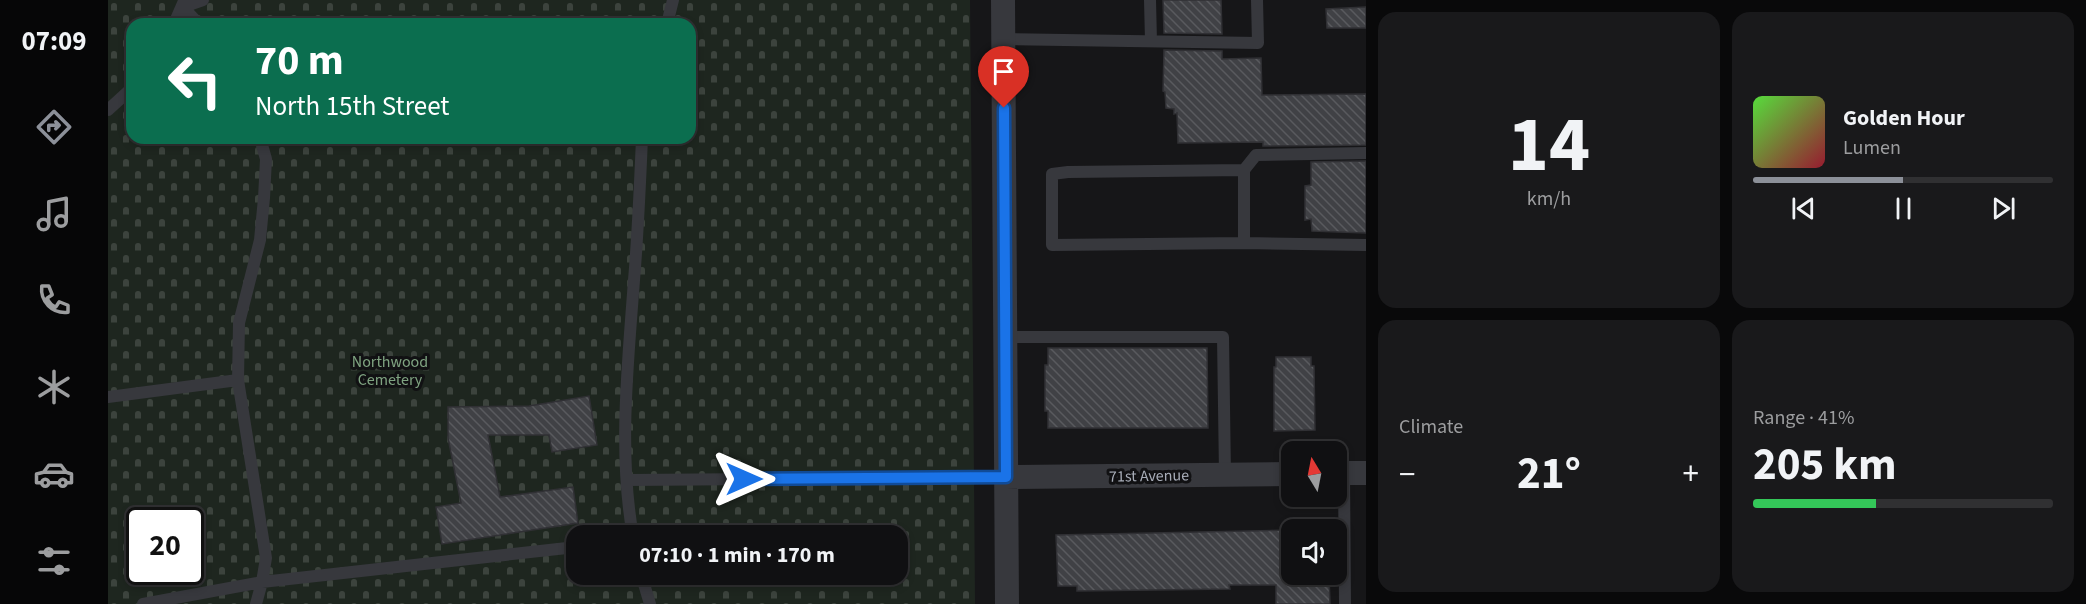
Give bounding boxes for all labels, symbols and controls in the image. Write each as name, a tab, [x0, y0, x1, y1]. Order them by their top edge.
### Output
text: 07:09	[21, 22, 87, 61]
text: 70 m	[255, 31, 344, 91]
icon: left	[156, 42, 234, 120]
pin	[978, 46, 1029, 108]
icon: arrive	[987, 55, 1020, 88]
text: North 15th Street	[255, 87, 449, 126]
text: 14	[1508, 90, 1590, 201]
text: Golden Hour	[1843, 102, 1965, 134]
icon: directions	[33, 106, 75, 148]
text: Lumen	[1843, 134, 1901, 162]
text: km/h	[1527, 185, 1571, 213]
icon: previous	[1787, 192, 1820, 225]
icon: pause	[1887, 192, 1920, 225]
icon: next	[1987, 192, 2020, 225]
icon: music	[33, 193, 75, 235]
icon: phone	[33, 279, 75, 321]
park label: Northwood Cemetery	[352, 351, 428, 391]
icon: climate	[33, 366, 75, 408]
text: Range · 41%	[1753, 404, 1854, 432]
text: Climate	[1399, 413, 1463, 441]
text: 205 km	[1753, 433, 1897, 497]
north arrow	[1281, 441, 1347, 507]
map controls	[1281, 441, 1347, 585]
text: 21°	[1517, 442, 1581, 506]
position arrow	[712, 447, 776, 511]
text: −	[1399, 451, 1415, 498]
text: +	[1683, 451, 1699, 498]
icon: car	[33, 453, 75, 495]
street label: 71st Avenue	[1109, 464, 1189, 488]
speed limit sign: 20	[126, 507, 204, 585]
button: sound	[1281, 519, 1347, 585]
text: 07:10 · 1 min · 170 m	[639, 539, 835, 571]
icon: filters	[33, 540, 75, 582]

